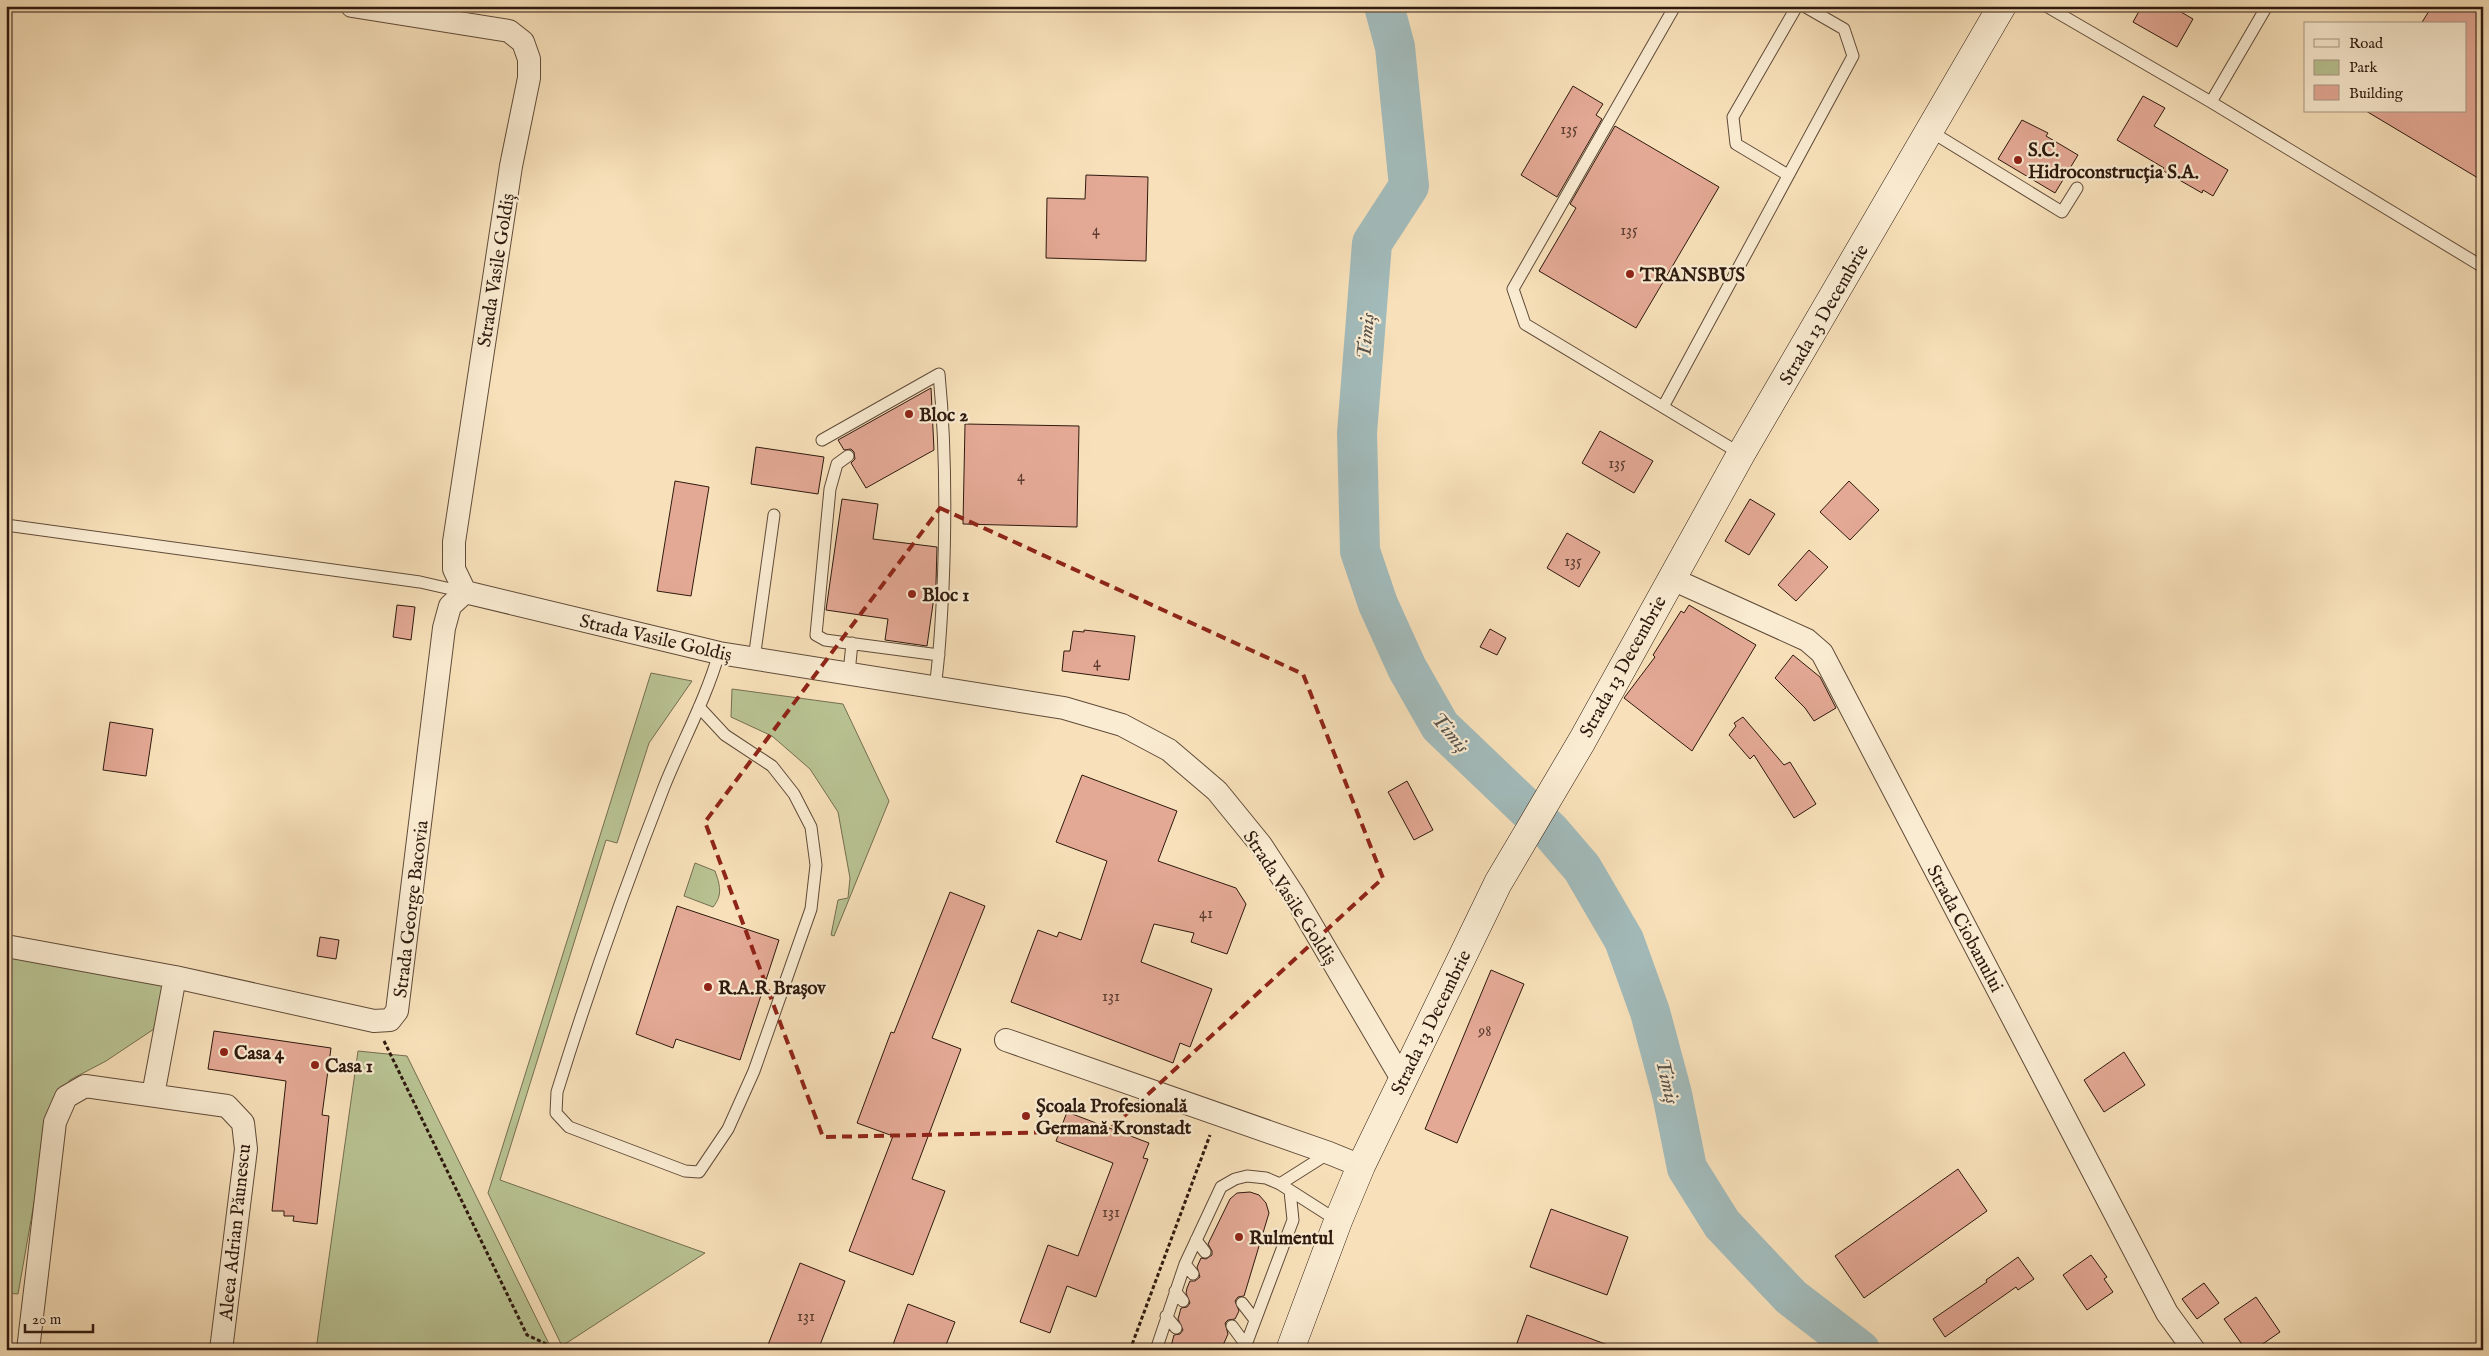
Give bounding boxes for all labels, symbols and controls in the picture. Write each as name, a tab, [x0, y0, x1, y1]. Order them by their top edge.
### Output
legend	[2304, 22, 2466, 112]
text: Road	[2349, 34, 2384, 53]
text: Park	[2349, 58, 2379, 77]
text: Building	[2349, 84, 2404, 103]
house number: 135	[1560, 120, 1578, 140]
place label: S.C. Hidroconstrucția S.A.	[2028, 139, 2199, 185]
marker: S.C. Hidroconstrucția S.A.	[2012, 154, 2024, 166]
street label: Strada Vasile Goldiș	[473, 192, 521, 349]
house number: 4	[1092, 221, 1100, 241]
house number: 135	[1620, 221, 1638, 241]
street label: Strada 13 Decembrie	[1775, 240, 1875, 390]
place label: TRANSBUS	[1639, 264, 1745, 288]
marker: TRANSBUS	[1624, 268, 1636, 280]
water label: Timiș	[1352, 312, 1381, 360]
place label: Bloc 2	[919, 404, 968, 428]
marker: Bloc 2	[903, 408, 915, 420]
house number: 135	[1608, 454, 1626, 474]
house number: 4	[1017, 467, 1025, 487]
house number: 135	[1564, 552, 1582, 572]
place label: Bloc 1	[922, 584, 969, 608]
marker: Bloc 1	[906, 588, 918, 600]
street label: Strada 13 Decembrie	[1575, 592, 1673, 742]
street label: Strada Vasile Goldiș	[577, 610, 734, 668]
house number: 4	[1093, 653, 1101, 673]
water label: Timiș	[1425, 707, 1475, 759]
street label: Strada George Bacovia	[389, 818, 435, 999]
street label: Strada Vasile Goldiș	[1237, 826, 1342, 970]
street label: Strada Ciobanului	[1921, 861, 2008, 997]
house number: 41	[1199, 904, 1213, 924]
street label: Strada 13 Decembrie	[1386, 946, 1477, 1099]
place label: R.A.R Brașov	[718, 977, 826, 1001]
marker: R.A.R Brașov	[702, 981, 714, 993]
house number: 131	[1102, 987, 1120, 1007]
house number: 98	[1477, 1022, 1492, 1042]
place label: Casa 4	[234, 1042, 285, 1066]
marker: Casa 4	[218, 1046, 230, 1058]
place label: Casa 1	[325, 1055, 373, 1079]
water label: Timiș	[1649, 1056, 1684, 1107]
marker: Casa 1	[309, 1059, 321, 1071]
place label: Școala Profesională Germană Kronstadt	[1036, 1095, 1192, 1141]
marker: Școala Profesională Germană Kronstadt	[1020, 1110, 1032, 1122]
street label: Aleea Adrian Păunescu	[215, 1142, 257, 1323]
house number: 131	[1102, 1203, 1120, 1223]
place label: Rulmentul	[1249, 1227, 1334, 1251]
marker: Rulmentul	[1233, 1231, 1245, 1243]
scale bar	[25, 1301, 92, 1333]
house number: 131	[797, 1307, 815, 1327]
text: 20 m	[32, 1310, 62, 1329]

